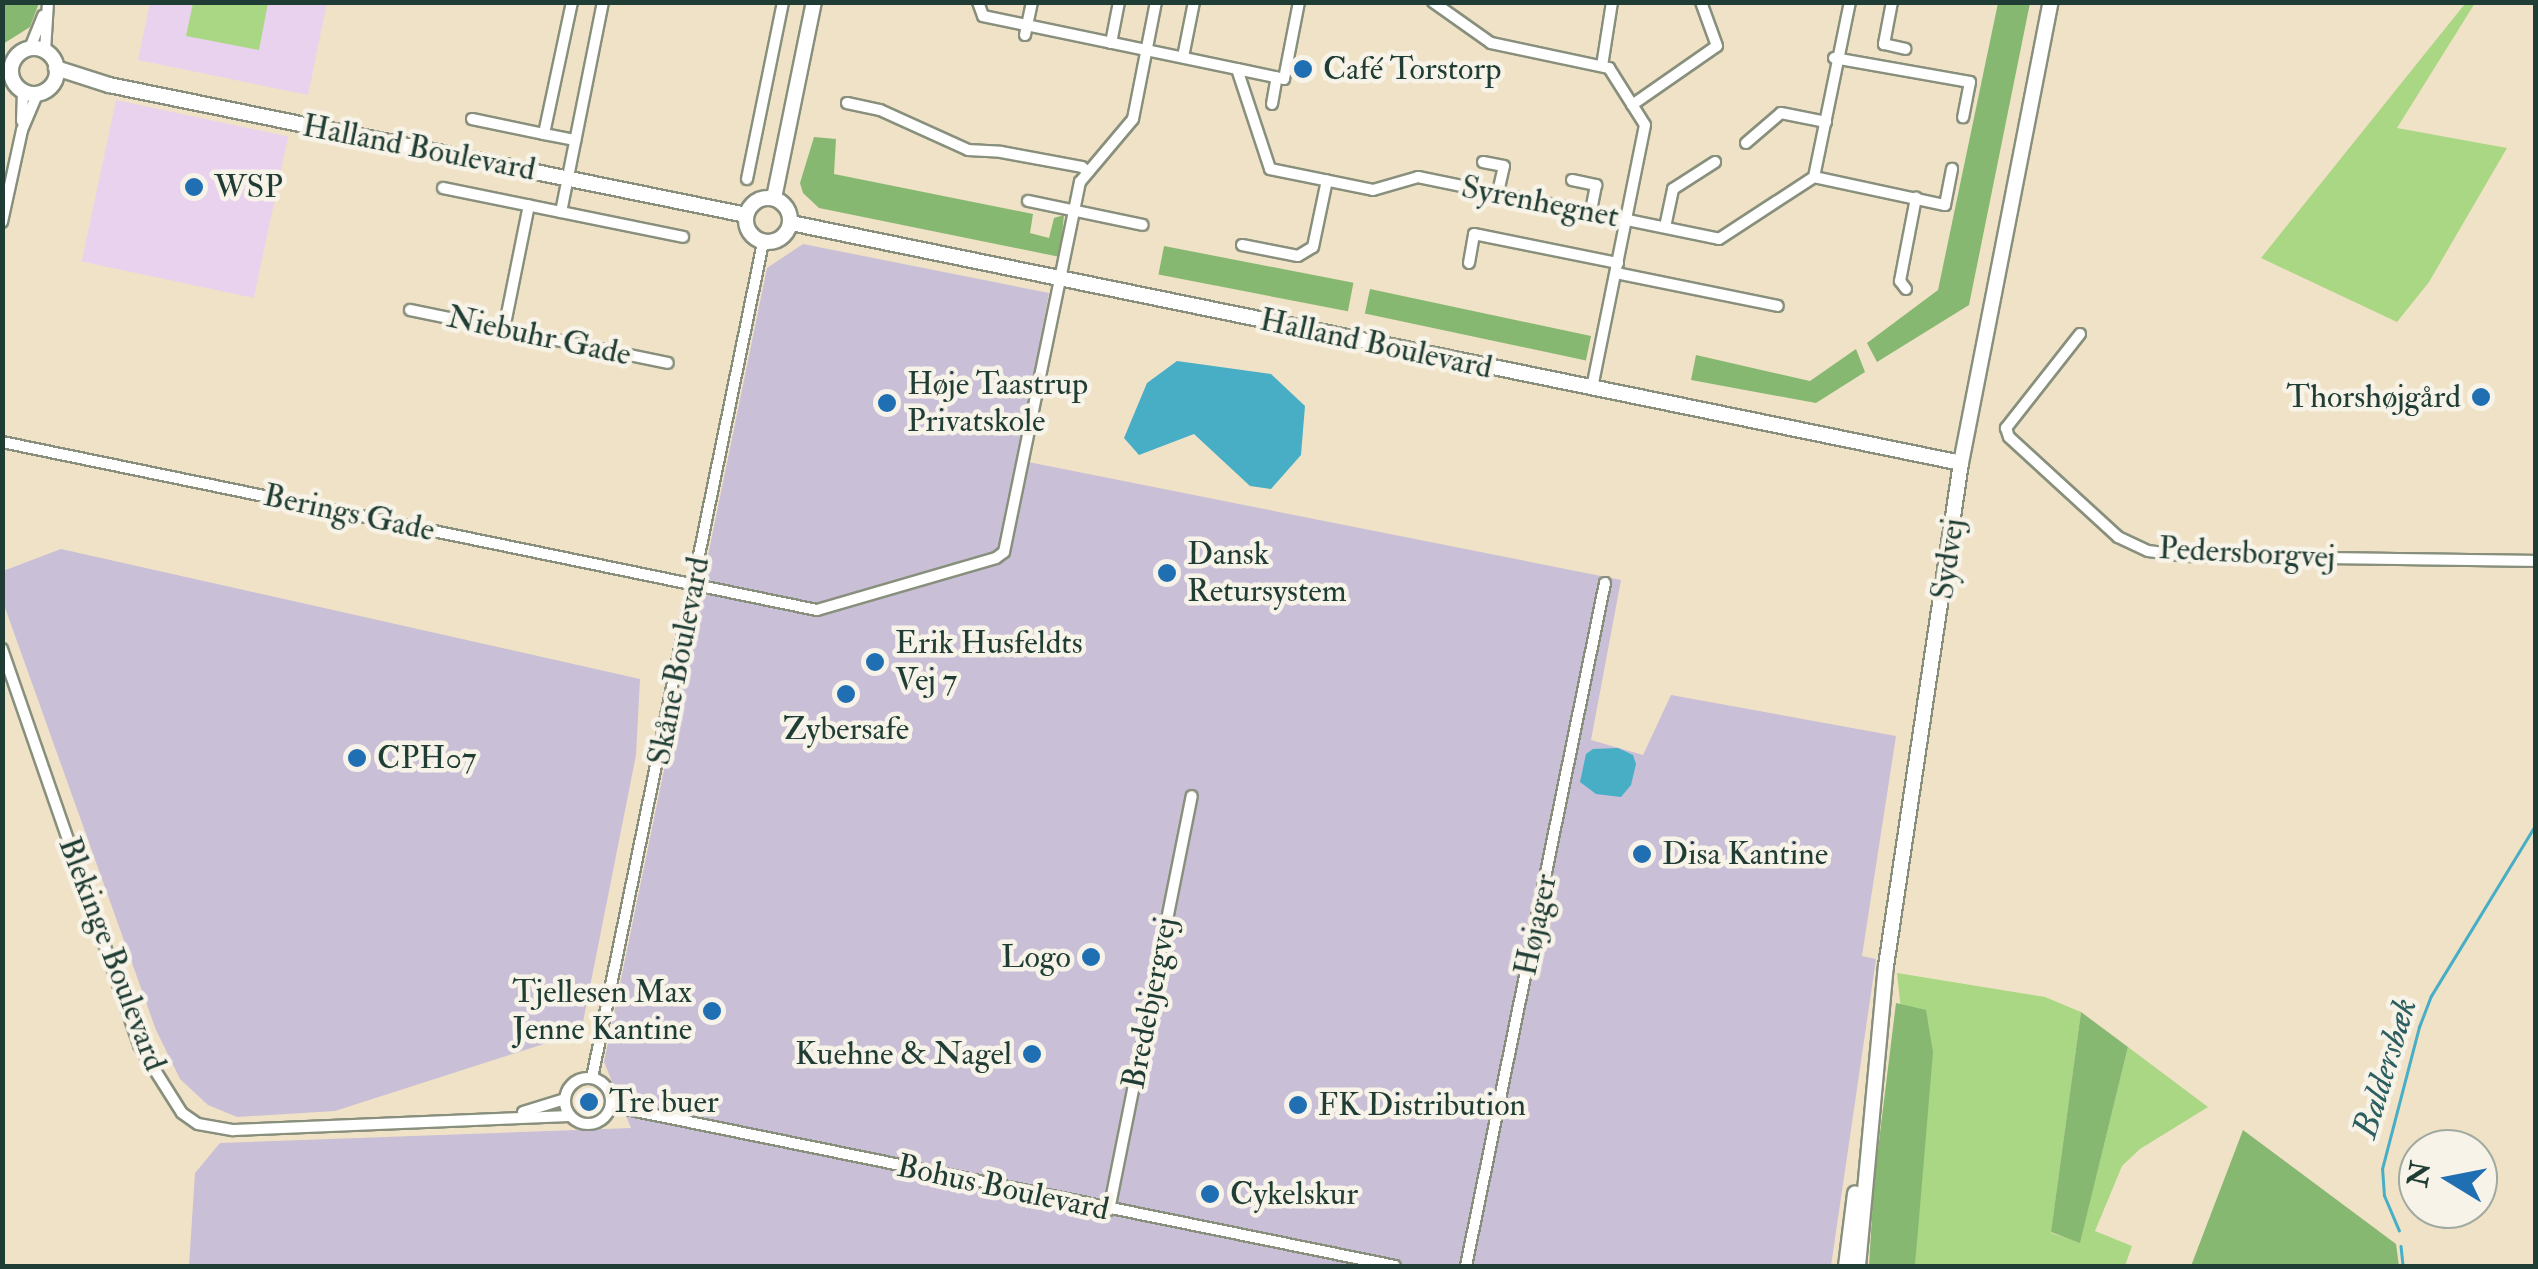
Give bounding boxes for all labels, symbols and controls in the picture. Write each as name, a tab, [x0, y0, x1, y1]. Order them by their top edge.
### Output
place label: Café Torstorp	[1323, 50, 1501, 88]
marker: Café Torstorp	[1292, 58, 1314, 80]
street label: Halland Boulevard	[299, 107, 539, 189]
place label: WSP	[214, 168, 283, 206]
street label: Syrenhegnet	[1458, 168, 1622, 236]
marker: WSP	[183, 176, 205, 198]
street label: Niebuhr Gade	[444, 298, 634, 374]
street label: Halland Boulevard	[1256, 301, 1496, 387]
place label: Høje Taastrup Privatskole	[907, 366, 1088, 441]
place label: Thorshøjgård	[2286, 378, 2461, 416]
marker: Thorshøjgård	[2470, 386, 2492, 408]
marker: Høje Taastrup Privatskole	[876, 392, 898, 414]
street label: Berings Gade	[260, 476, 438, 550]
street label: Sydvej	[1923, 516, 1973, 602]
street label: Pedersborgvej	[2158, 529, 2336, 577]
place label: Dansk Retursystem	[1187, 536, 1346, 611]
street label: Skåne Boulevard	[640, 554, 718, 768]
marker: Dansk Retursystem	[1156, 562, 1178, 584]
place label: Erik Husfeldts Vej 7	[895, 625, 1083, 700]
marker: Erik Husfeldts Vej 7	[864, 651, 886, 673]
marker: Zybersafe	[835, 683, 857, 705]
place label: Zybersafe	[783, 710, 909, 748]
place label: CPH07	[377, 739, 476, 777]
marker: CPH07	[346, 747, 368, 769]
street label: Blekinge Boulevard	[50, 832, 174, 1076]
place label: Disa Kantine	[1662, 835, 1828, 873]
marker: Disa Kantine	[1631, 843, 1653, 865]
street label: Højager	[1507, 871, 1565, 979]
street label: Bredebjergvej	[1115, 914, 1185, 1092]
place label: Logo	[1001, 938, 1071, 976]
marker: Logo	[1080, 946, 1102, 968]
place label: Tjellesen Max Jenne Kantine	[512, 974, 692, 1049]
water label: Baldersbæk	[2344, 993, 2426, 1143]
marker: Tjellesen Max Jenne Kantine	[701, 1000, 723, 1022]
place label: Kuehne & Nagel	[795, 1035, 1012, 1073]
marker: Kuehne & Nagel	[1021, 1043, 1043, 1065]
place label: Tre buer	[609, 1083, 719, 1121]
place label: FK Distribution	[1318, 1086, 1526, 1124]
marker: Tre buer	[578, 1091, 600, 1113]
marker: FK Distribution	[1287, 1094, 1309, 1116]
north arrow	[2398, 1129, 2498, 1229]
street label: Bohus Boulevard	[894, 1147, 1112, 1229]
text: N	[2401, 1159, 2439, 1189]
place label: Cykelskur	[1230, 1175, 1358, 1213]
marker: Cykelskur	[1199, 1183, 1221, 1205]

